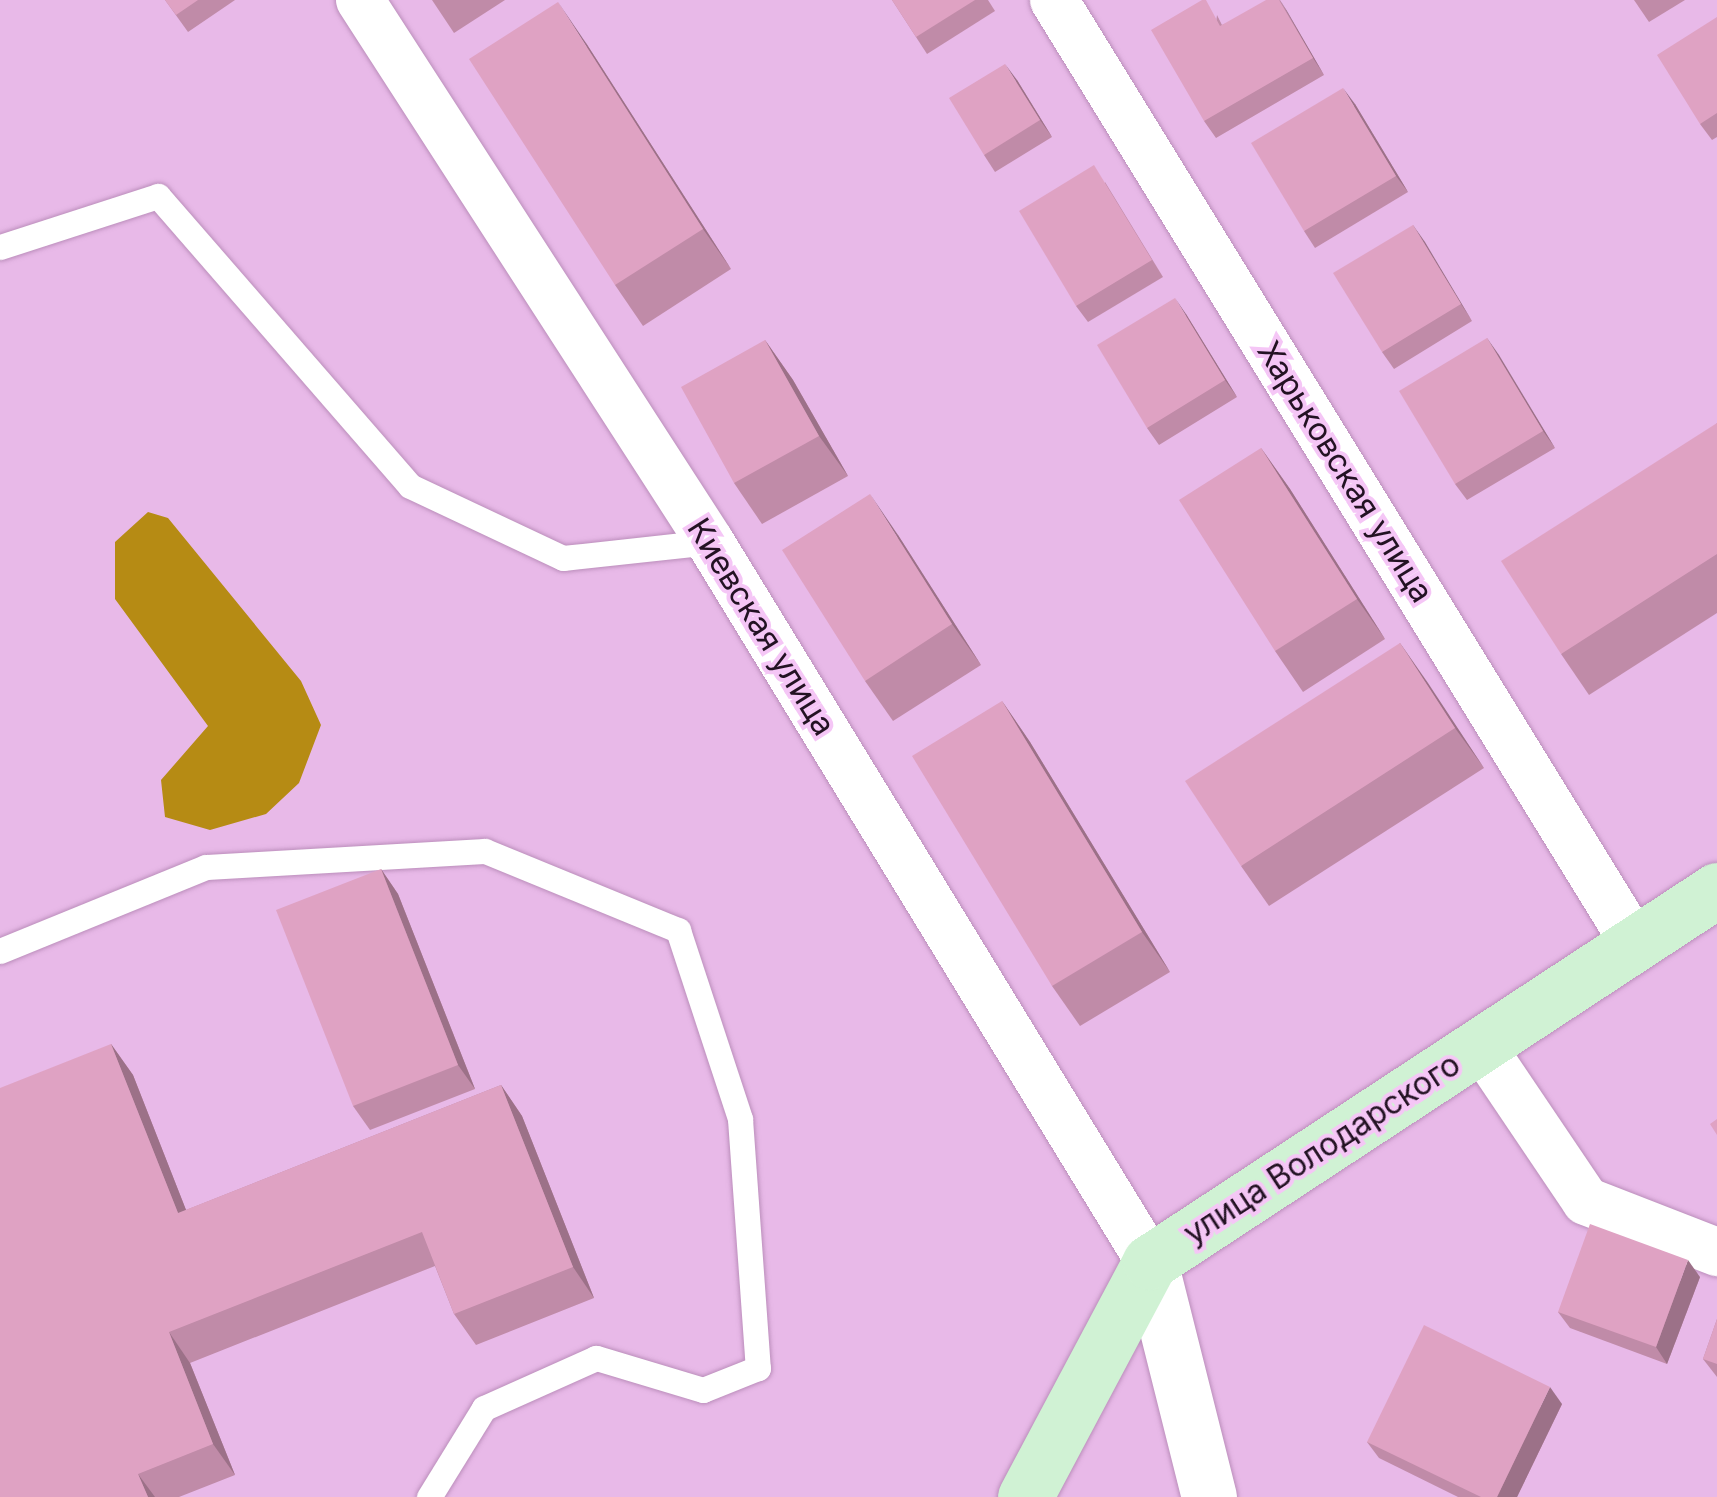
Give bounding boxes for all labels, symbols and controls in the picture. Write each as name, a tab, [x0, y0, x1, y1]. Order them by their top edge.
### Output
street label: Харьковская улица	[1249, 334, 1441, 610]
street label: Киевская улица	[679, 511, 843, 743]
street label: улица Володарского	[1177, 1045, 1467, 1253]

